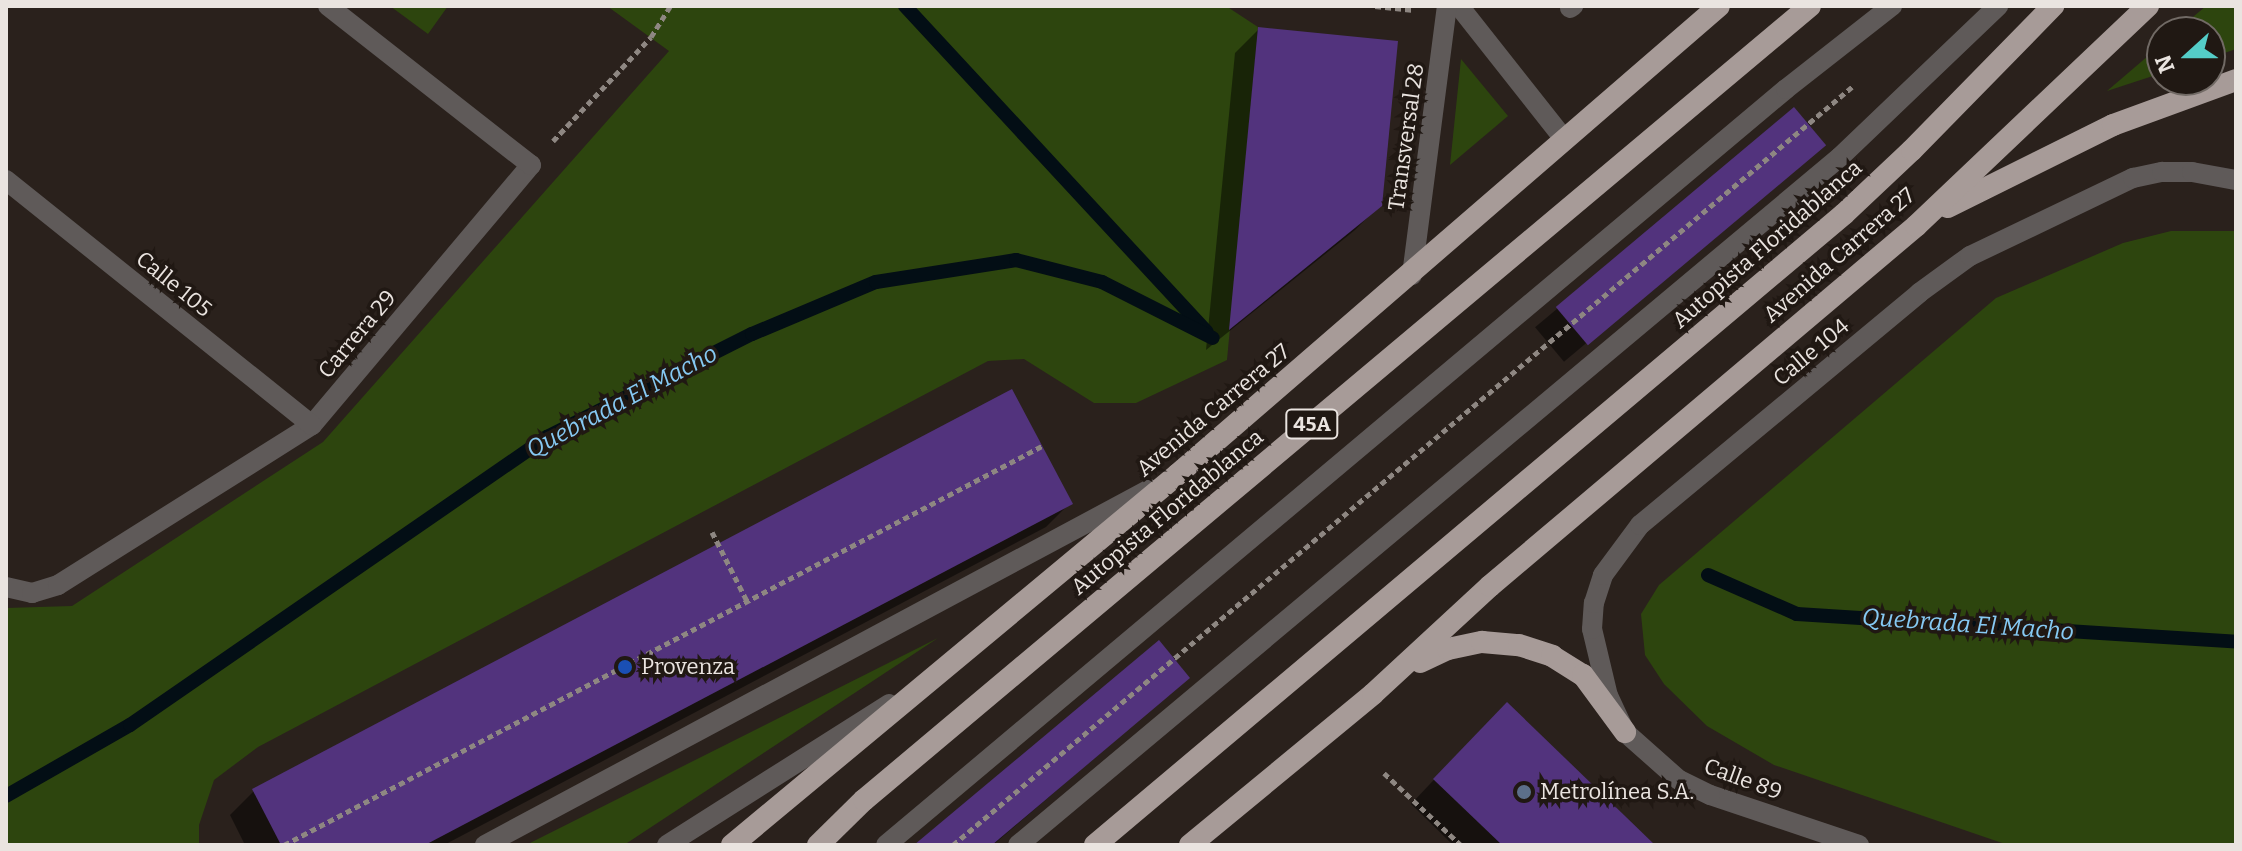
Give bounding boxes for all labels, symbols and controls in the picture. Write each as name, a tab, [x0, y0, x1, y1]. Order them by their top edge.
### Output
north arrow	[2146, 16, 2226, 96]
text: N	[2149, 51, 2181, 77]
street label: Transversal 28	[1383, 62, 1429, 212]
street label: Autopista Floridablanca	[1667, 154, 1867, 334]
street label: Avenida Carrera 27	[1758, 182, 1920, 328]
street label: Calle 105	[131, 246, 217, 322]
street label: Carrera 29	[313, 285, 401, 383]
street label: Calle 104	[1768, 313, 1854, 391]
street label: Avenida Carrera 27	[1131, 338, 1295, 482]
water label: Quebrada El Macho	[522, 339, 722, 465]
road number: 45A	[1284, 408, 1340, 440]
street label: Autopista Floridablanca	[1066, 424, 1268, 600]
water label: Quebrada El Macho	[1861, 603, 2075, 647]
place label: Provenza	[641, 654, 735, 680]
marker: Provenza	[616, 658, 634, 676]
street label: Calle 89	[1700, 753, 1786, 805]
place label: Metrolínea S.A.	[1540, 779, 1694, 805]
marker: Metrolínea S.A.	[1515, 783, 1533, 801]

